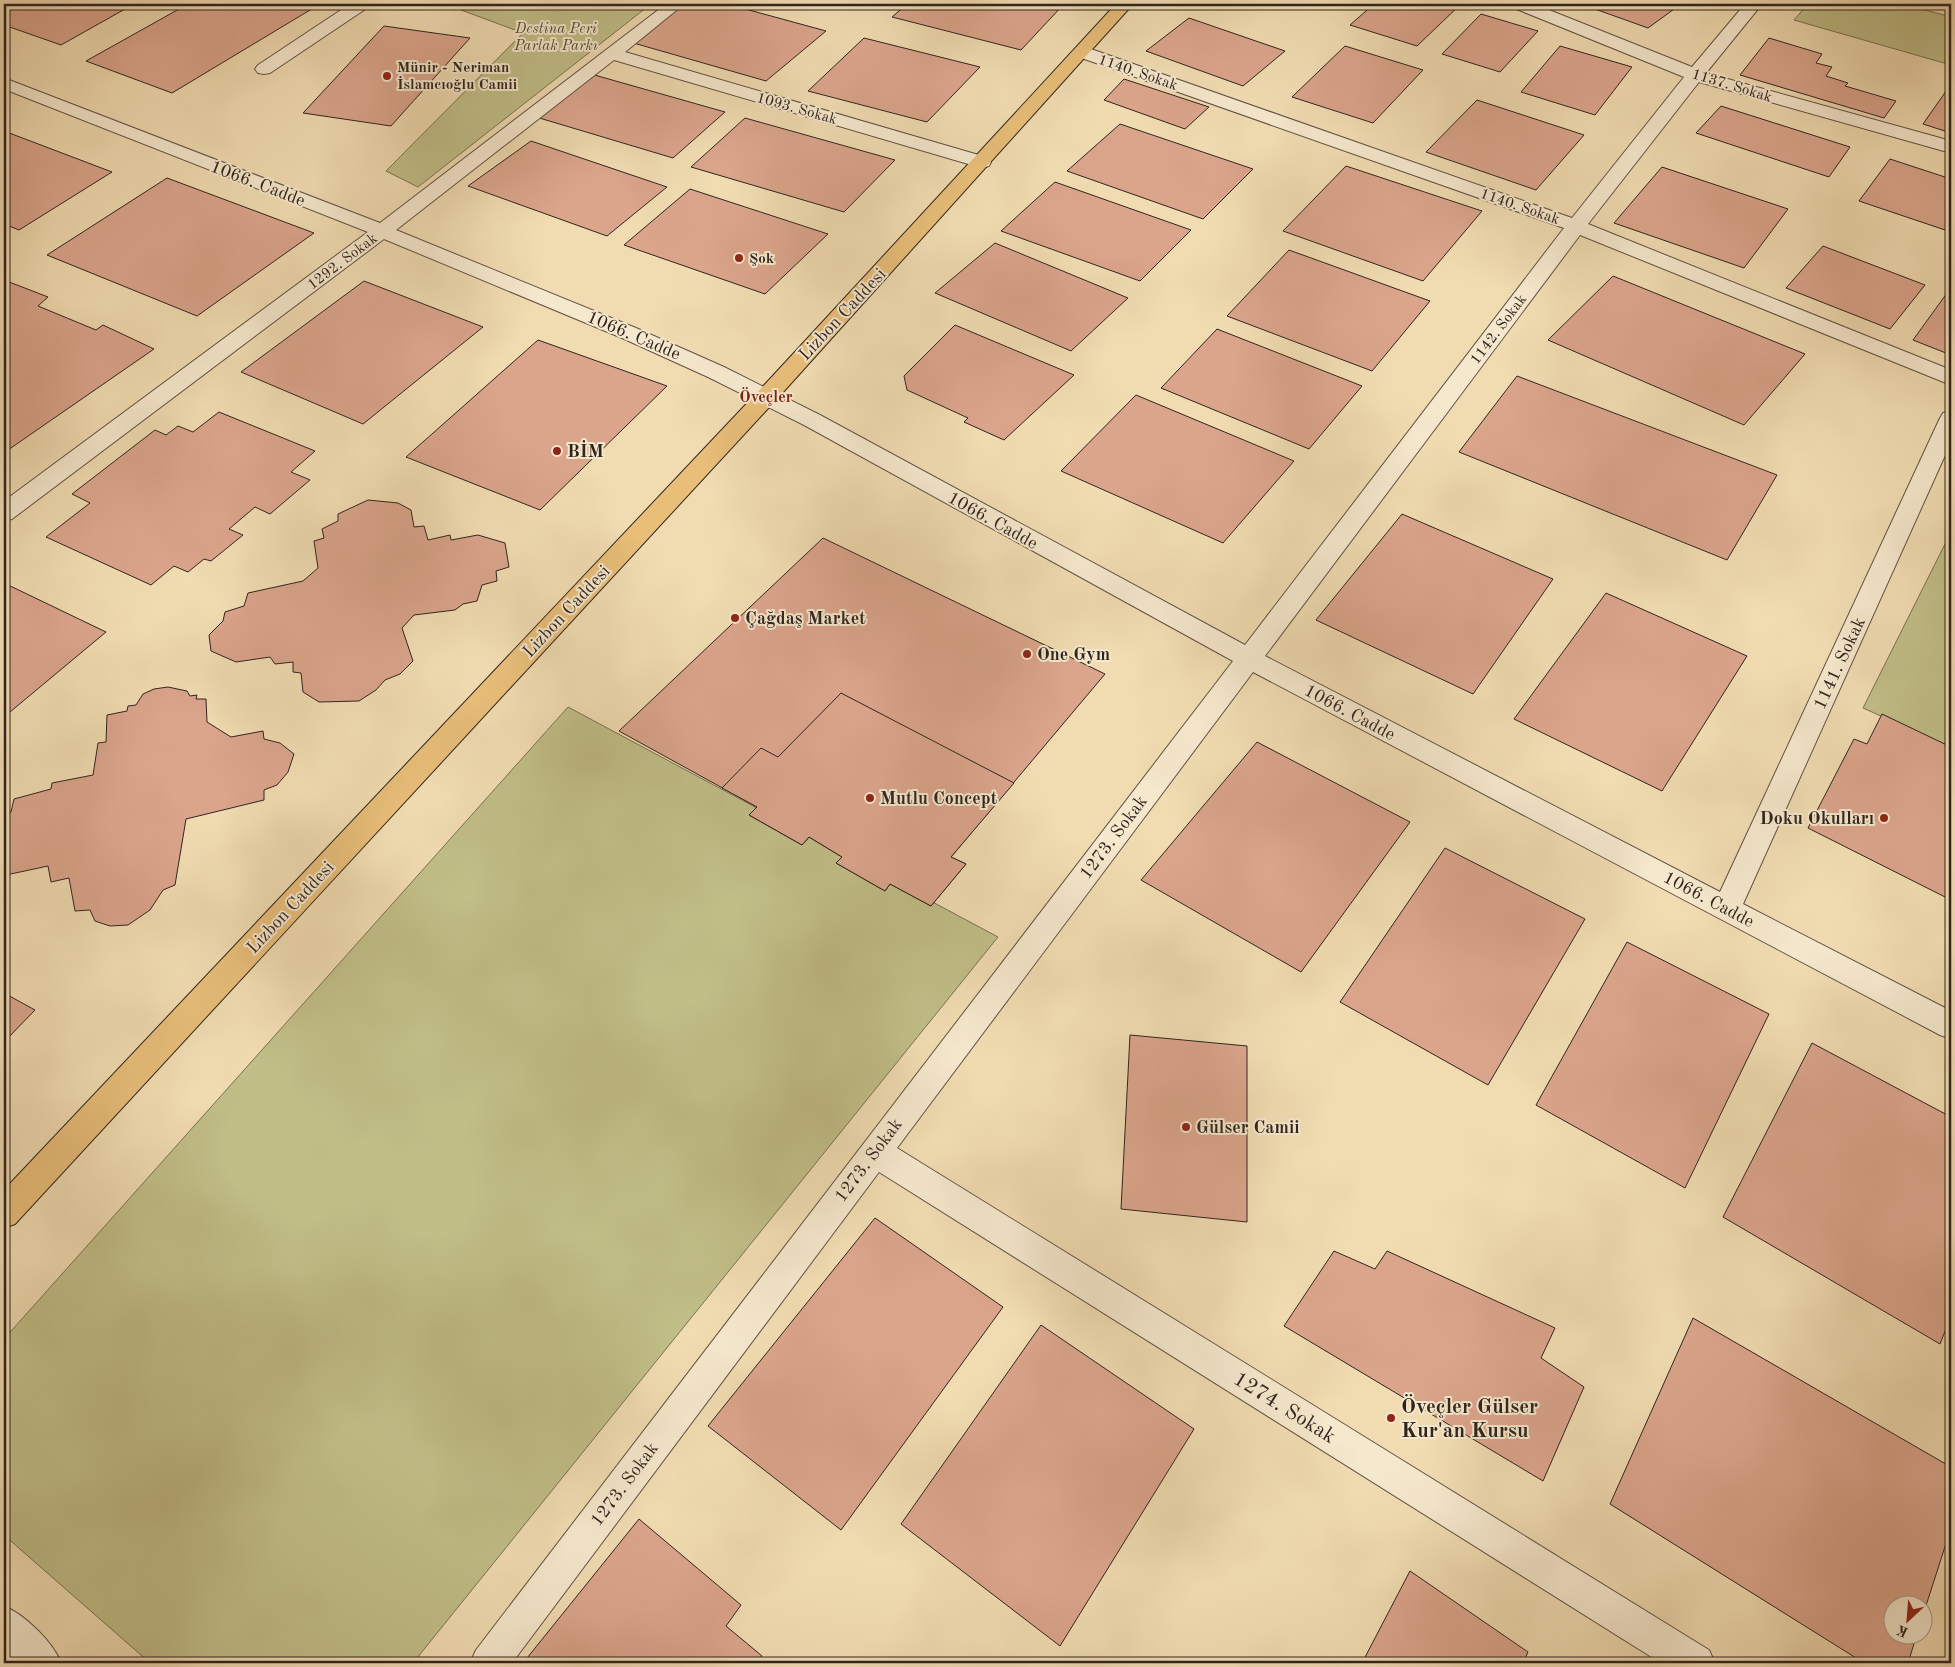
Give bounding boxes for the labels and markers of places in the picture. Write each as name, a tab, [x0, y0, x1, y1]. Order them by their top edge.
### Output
place label: Münir - Neriman İslamcıoğlu Camii	[397, 61, 517, 93]
marker: Münir - Neriman İslamcıoğlu Camii	[381, 70, 393, 82]
marker: Şok	[733, 252, 745, 264]
place label: Şok	[749, 252, 775, 267]
place label: BİM	[567, 440, 604, 461]
marker: BİM	[551, 445, 563, 457]
place label: Çağdaş Market	[745, 610, 866, 628]
marker: Çağdaş Market	[729, 612, 741, 624]
place label: One Gym	[1037, 646, 1110, 664]
marker: One Gym	[1021, 648, 1033, 660]
place label: Mutlu Concept	[880, 790, 998, 808]
marker: Mutlu Concept	[864, 792, 876, 804]
place label: Doku Okulları	[1760, 810, 1874, 828]
marker: Doku Okulları	[1878, 812, 1890, 824]
place label: Gülser Camii	[1196, 1119, 1300, 1137]
marker: Gülser Camii	[1180, 1121, 1192, 1133]
place label: Öveçler Gülser Kur'an Kursu	[1401, 1394, 1538, 1442]
marker: Öveçler Gülser Kur'an Kursu	[1385, 1412, 1397, 1424]

